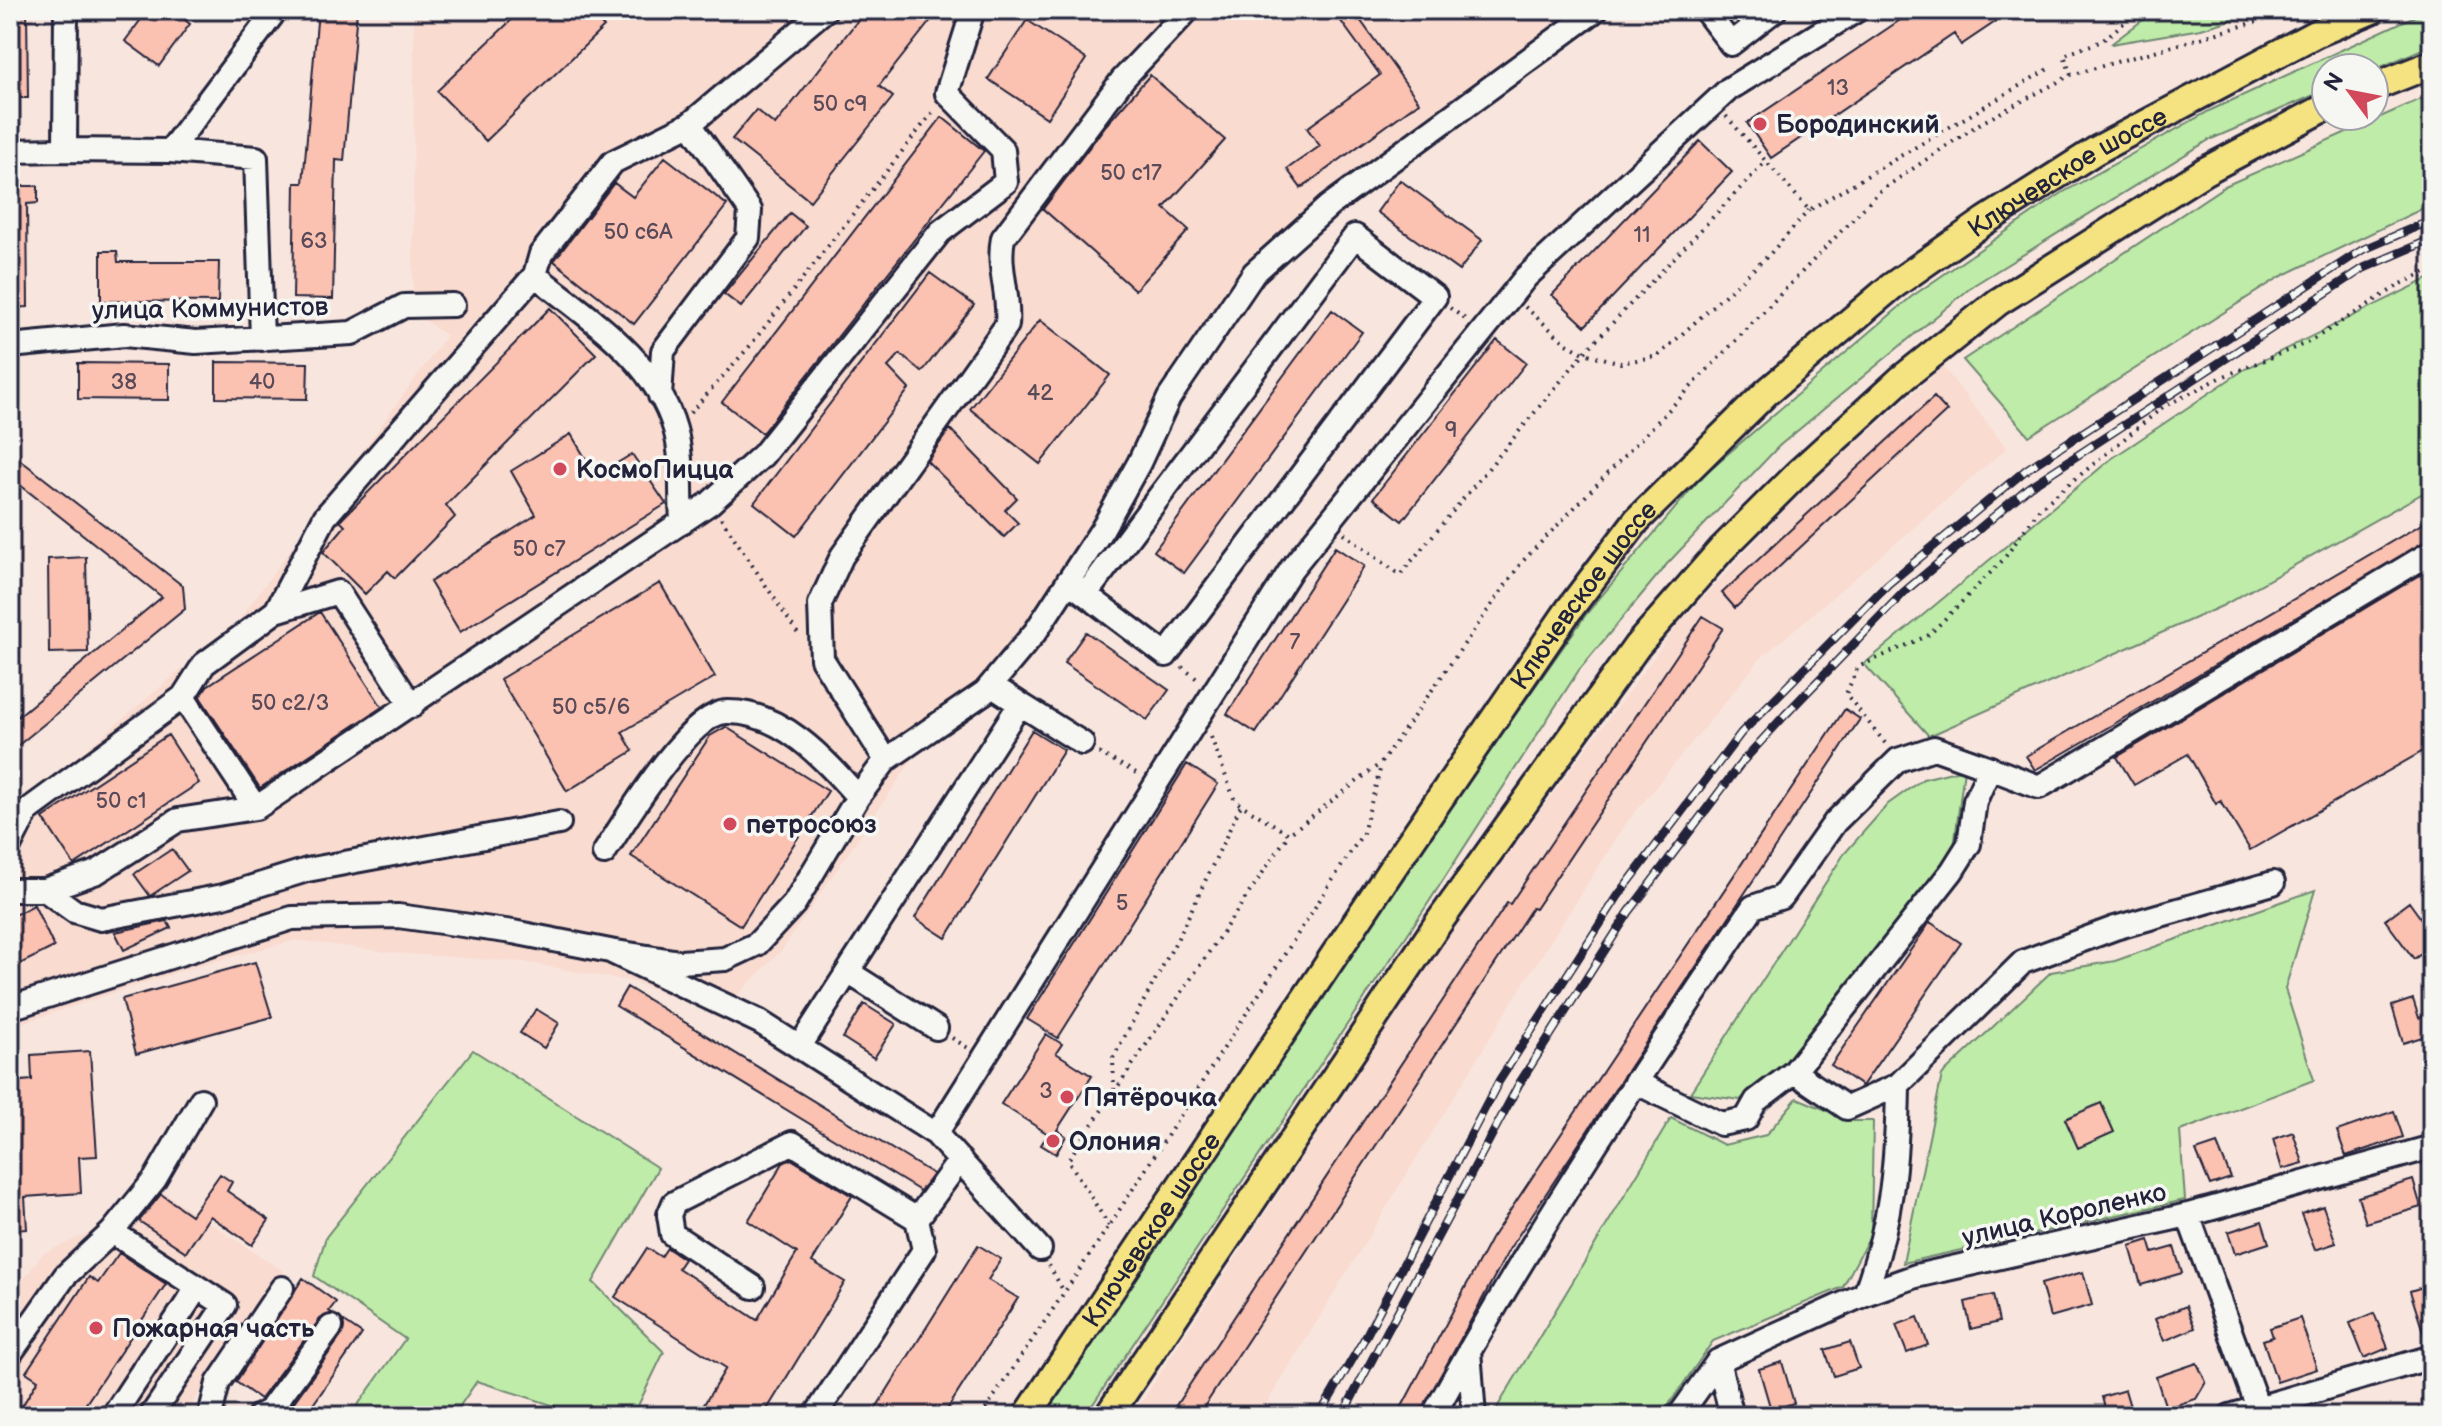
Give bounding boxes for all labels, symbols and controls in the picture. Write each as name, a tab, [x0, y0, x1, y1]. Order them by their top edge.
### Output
north arrow	[2310, 52, 2390, 132]
text: N	[2318, 68, 2350, 96]
house number: 13	[1827, 75, 1849, 102]
house number: 50 с9	[812, 91, 868, 118]
street label: Ключевское шоссе	[1963, 101, 2173, 245]
place label: Бородинский	[1776, 110, 1940, 141]
marker: Бородинский	[1751, 115, 1769, 133]
house number: 50 с17	[1100, 160, 1162, 187]
house number: 50 с6А	[603, 219, 673, 246]
house number: 11	[1633, 222, 1651, 249]
house number: 63	[301, 228, 327, 255]
street label: улица Коммунистов	[92, 292, 329, 327]
house number: 38	[111, 369, 137, 396]
house number: 40	[249, 369, 275, 396]
house number: 42	[1027, 380, 1053, 407]
house number: 9	[1445, 417, 1457, 444]
place label: КосмоПицца	[576, 455, 734, 486]
marker: КосмоПицца	[551, 460, 569, 478]
street label: Ключевское шоссе	[1505, 495, 1664, 696]
house number: 50 с7	[512, 536, 566, 563]
house number: 7	[1290, 629, 1301, 656]
house number: 50 с2/3	[251, 690, 329, 717]
house number: 50 с5/6	[552, 694, 630, 721]
house number: 50 с1	[96, 788, 146, 815]
place label: петросоюз	[746, 810, 877, 841]
marker: петросоюз	[721, 815, 739, 833]
house number: 5	[1116, 890, 1128, 917]
house number: 3	[1039, 1078, 1053, 1105]
place label: Пятёрочка	[1083, 1083, 1218, 1114]
marker: Пятёрочка	[1058, 1088, 1076, 1106]
place label: Олония	[1069, 1127, 1161, 1158]
street label: Ключевское шоссе	[1077, 1127, 1228, 1334]
marker: Олония	[1044, 1132, 1062, 1150]
street label: улица Короленко	[1959, 1177, 2169, 1254]
place label: Пожарная часть	[112, 1314, 315, 1345]
marker: Пожарная часть	[87, 1319, 105, 1337]

